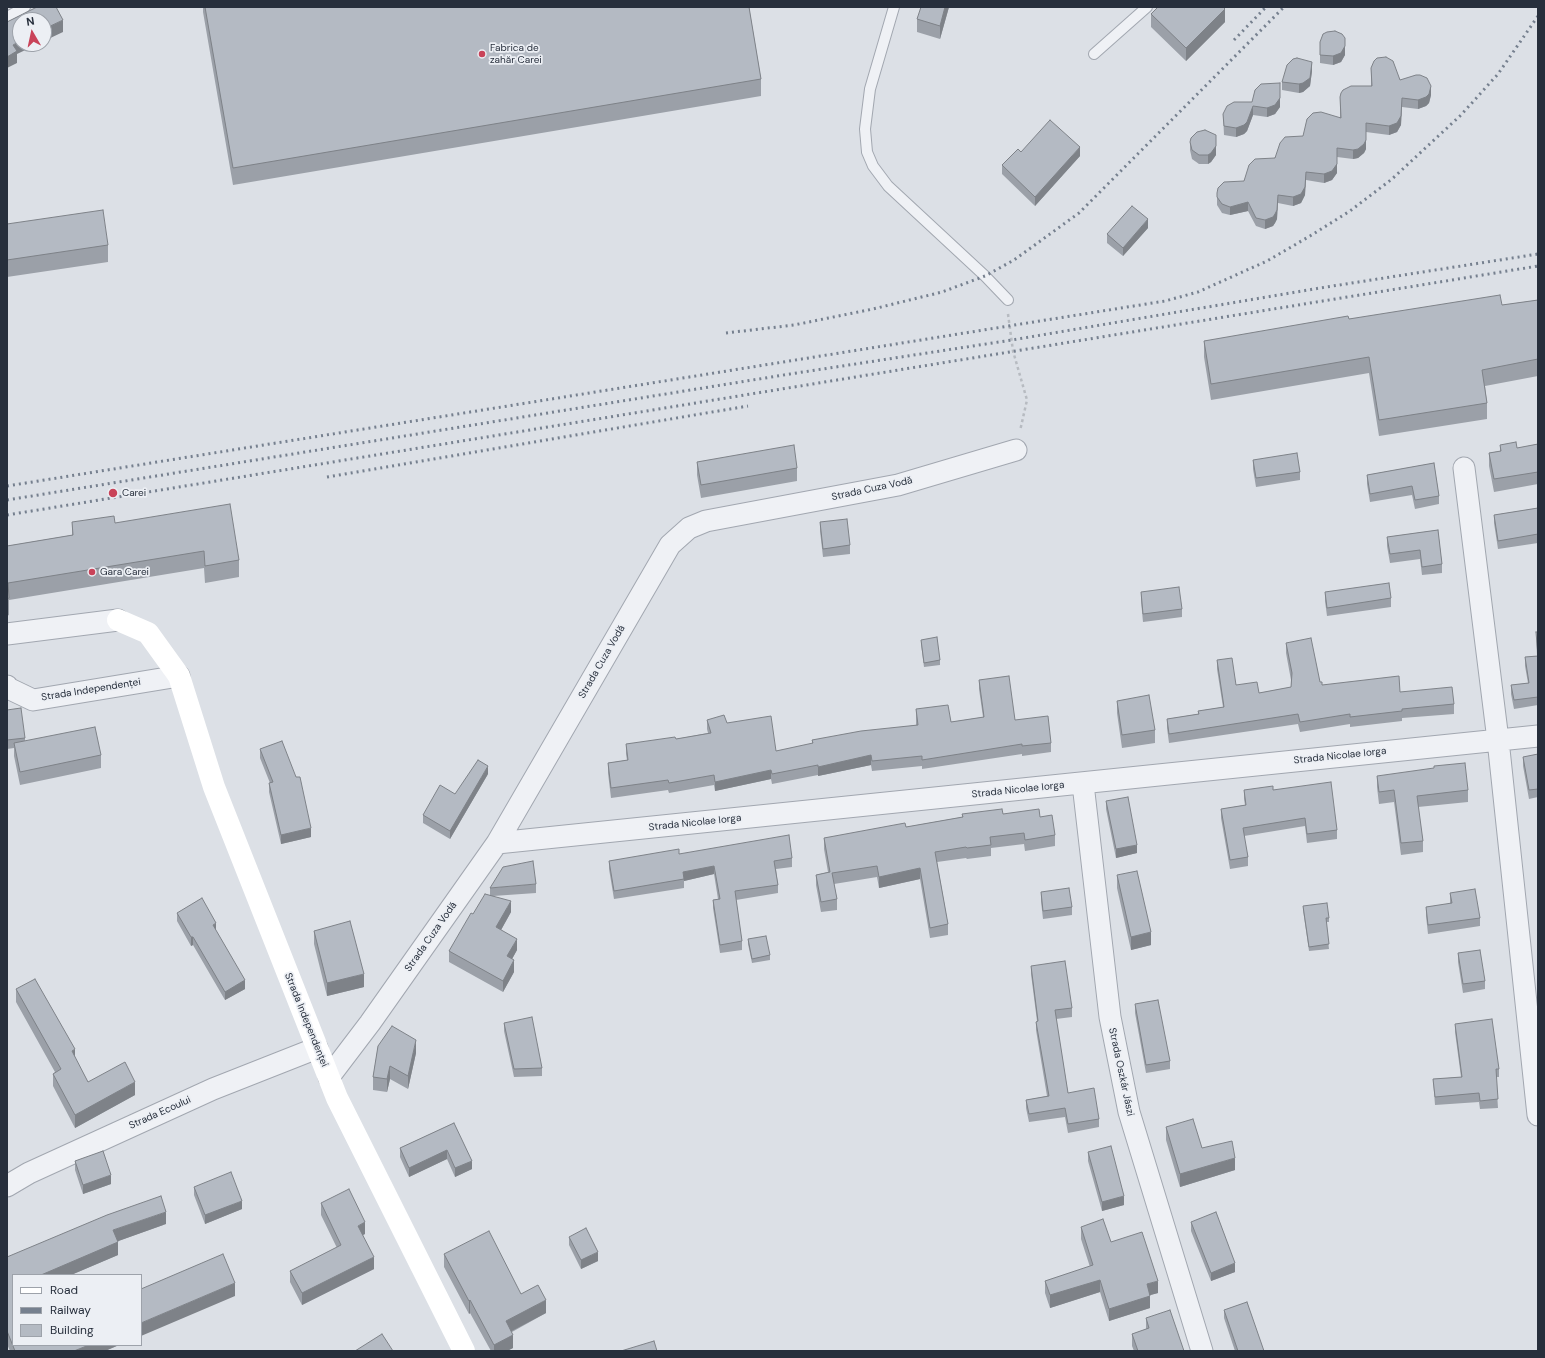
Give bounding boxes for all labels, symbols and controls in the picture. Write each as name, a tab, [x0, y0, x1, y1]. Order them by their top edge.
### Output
north arrow	[12, 12, 52, 52]
text: N	[25, 14, 35, 29]
place label: Fabrica de zahăr Carei	[490, 42, 542, 66]
marker: Fabrica de zahăr Carei	[477, 49, 487, 59]
street label: Strada Cuza Vodă	[830, 475, 914, 503]
marker: Carei	[107, 487, 119, 499]
place label: Carei	[122, 487, 146, 499]
place label: Gara Carei	[100, 566, 149, 578]
marker: Gara Carei	[87, 567, 97, 577]
street label: Strada Cuza Vodă	[576, 623, 628, 701]
street label: Strada Independenței	[40, 676, 142, 704]
street label: Strada Nicolae Iorga	[1293, 745, 1387, 767]
street label: Strada Nicolae Iorga	[971, 779, 1065, 801]
street label: Strada Nicolae Iorga	[648, 812, 742, 834]
street label: Strada Cuza Vodă	[402, 900, 460, 974]
street label: Strada Independenței	[282, 971, 330, 1069]
street label: Strada Oszkár Jászi	[1106, 1027, 1136, 1117]
street label: Strada Ecoului	[127, 1094, 193, 1132]
legend	[12, 1274, 142, 1346]
text: Road	[50, 1282, 78, 1298]
text: Railway	[50, 1302, 91, 1318]
text: Building	[50, 1322, 94, 1338]

